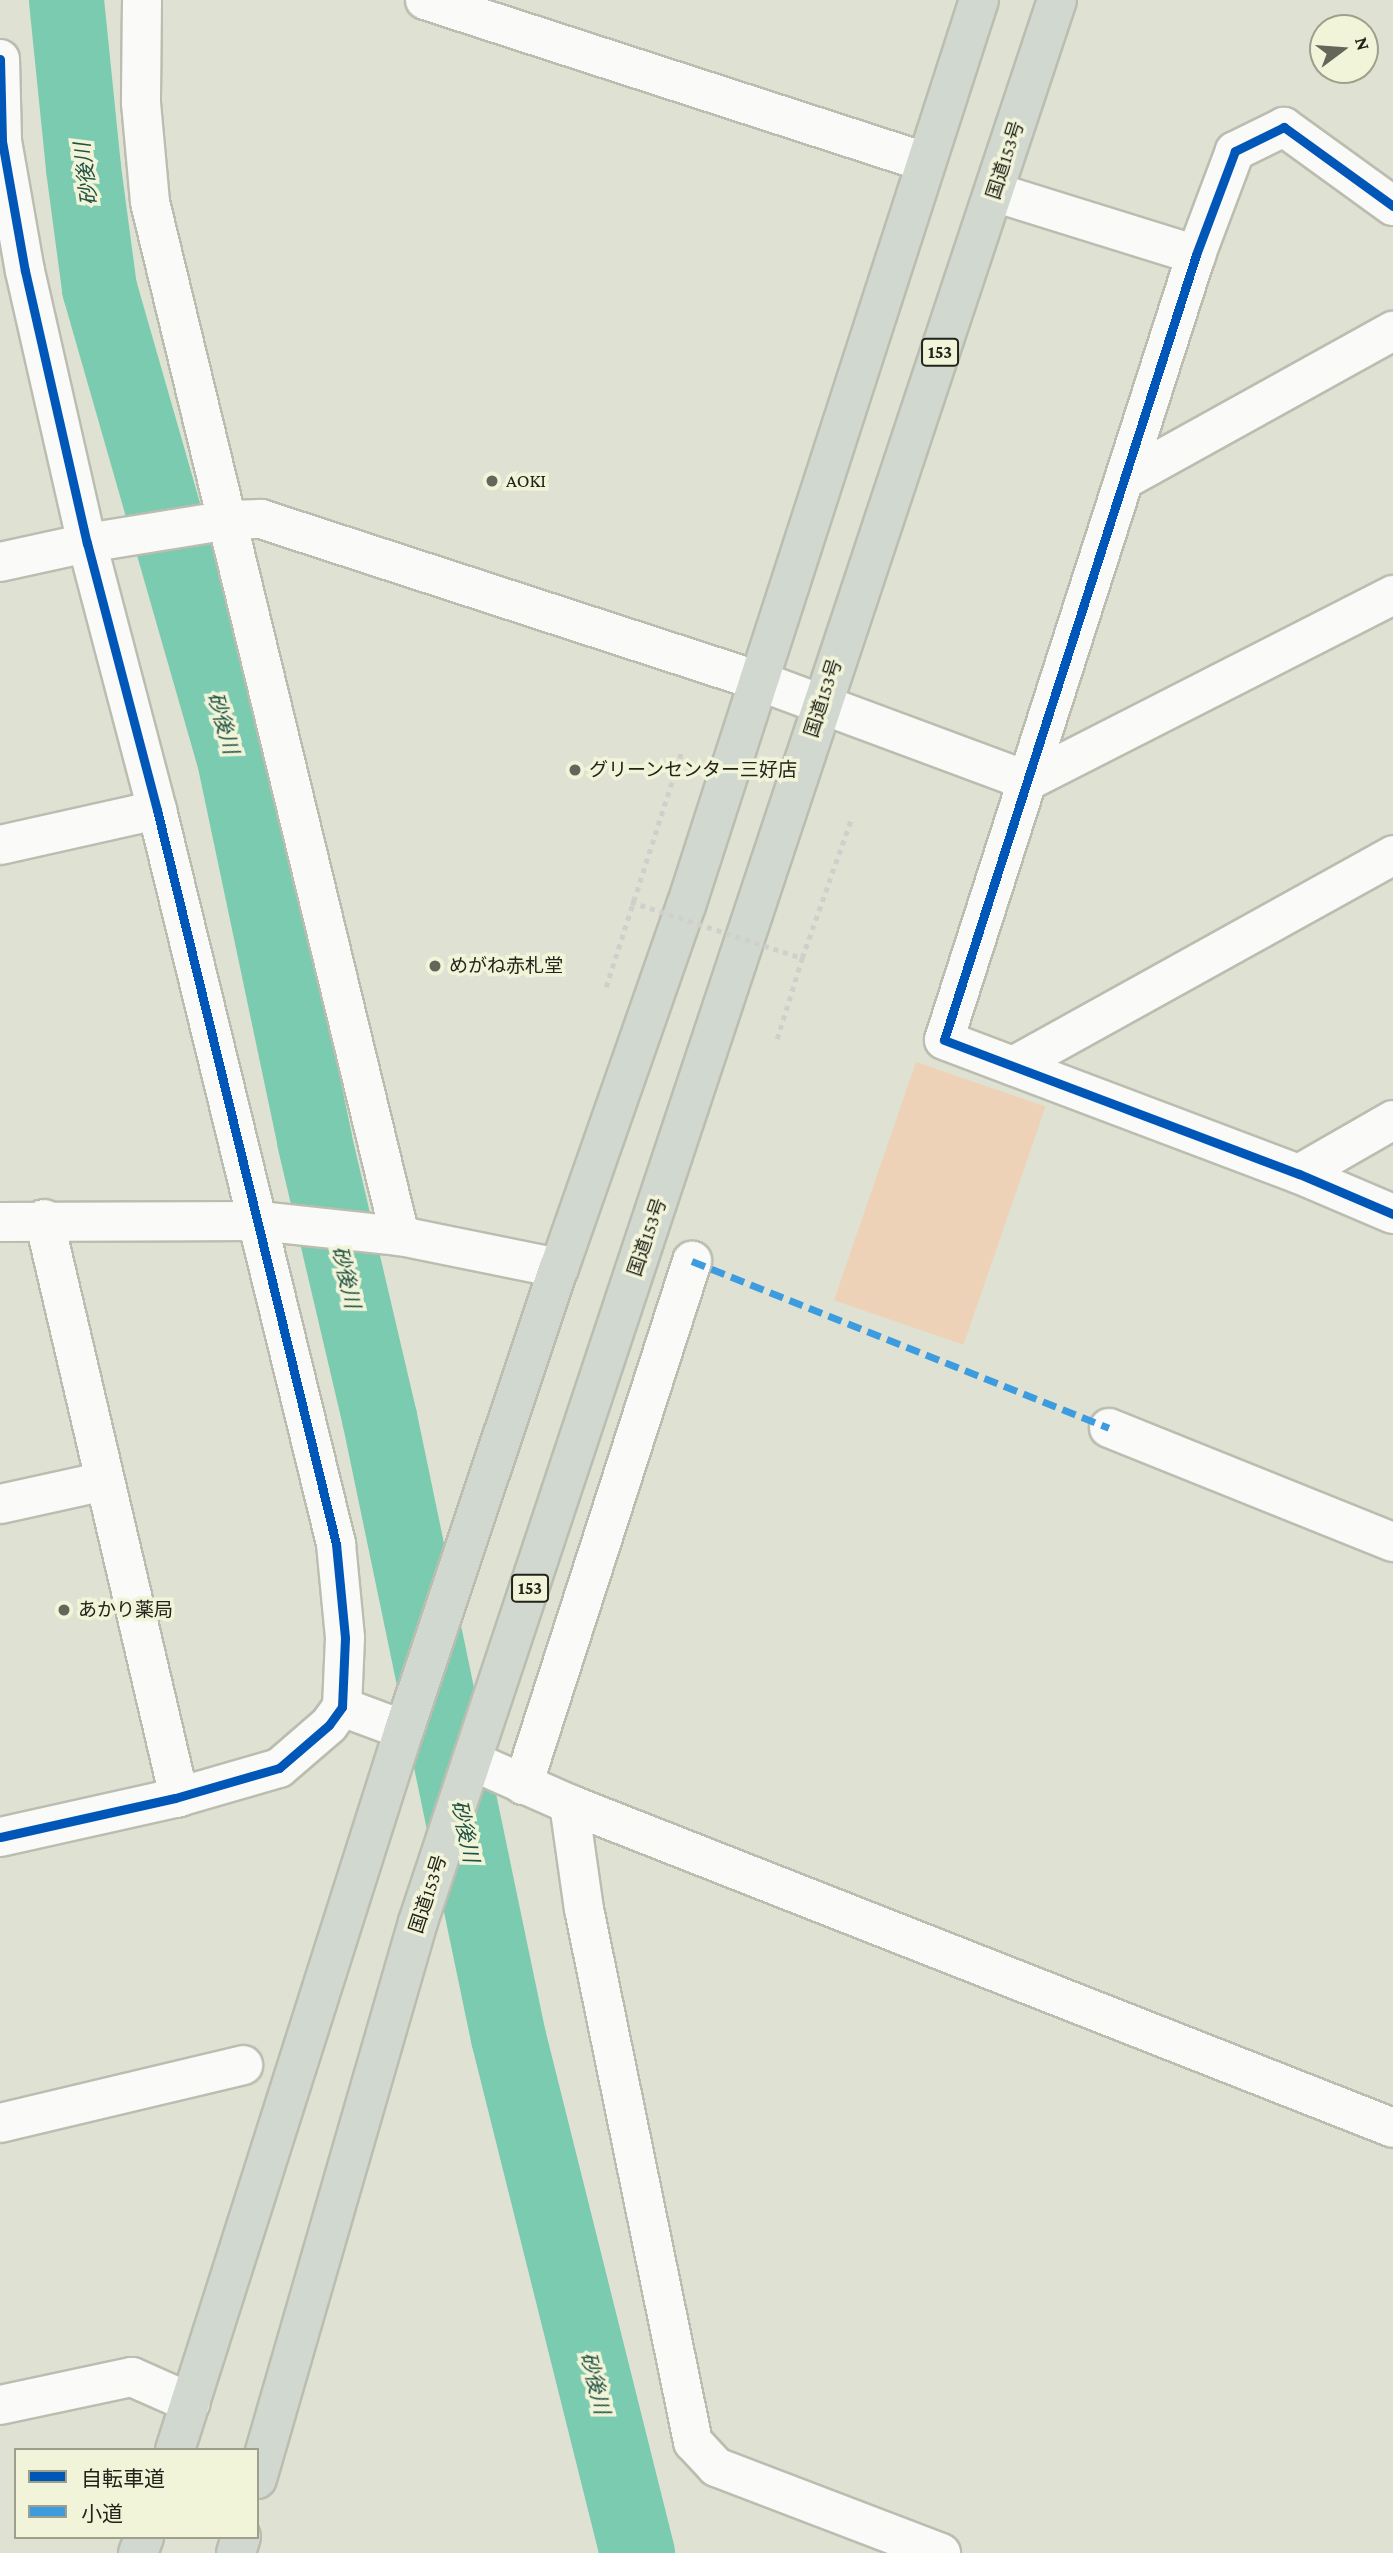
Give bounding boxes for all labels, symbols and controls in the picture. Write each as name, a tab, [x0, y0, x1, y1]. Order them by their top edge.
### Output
north arrow	[1309, 14, 1379, 84]
text: N	[1351, 34, 1375, 53]
street label: 国道153号	[982, 118, 1028, 202]
water label: 砂後川	[70, 141, 102, 207]
road number: 153	[921, 338, 959, 366]
place label: AOKI	[506, 470, 546, 492]
marker: AOKI	[484, 473, 500, 489]
street label: 国道153号	[800, 656, 846, 740]
water label: 砂後川	[202, 689, 244, 757]
place label: グリーンセンター三好店	[589, 759, 798, 781]
marker: グリーンセンター三好店	[567, 762, 583, 778]
place label: めがね赤札堂	[449, 955, 563, 977]
marker: めがね赤札堂	[427, 958, 443, 974]
street label: 国道153号	[623, 1195, 671, 1279]
water label: 砂後川	[327, 1243, 365, 1311]
road number: 153	[511, 1574, 549, 1602]
place label: あかり薬局	[78, 1599, 173, 1621]
marker: あかり薬局	[56, 1602, 72, 1618]
water label: 砂後川	[446, 1798, 484, 1864]
street label: 国道153号	[405, 1852, 451, 1936]
water label: 砂後川	[575, 2349, 615, 2417]
legend	[14, 2448, 259, 2539]
text: 自転車道	[81, 2467, 165, 2491]
text: 小道	[81, 2502, 123, 2526]

